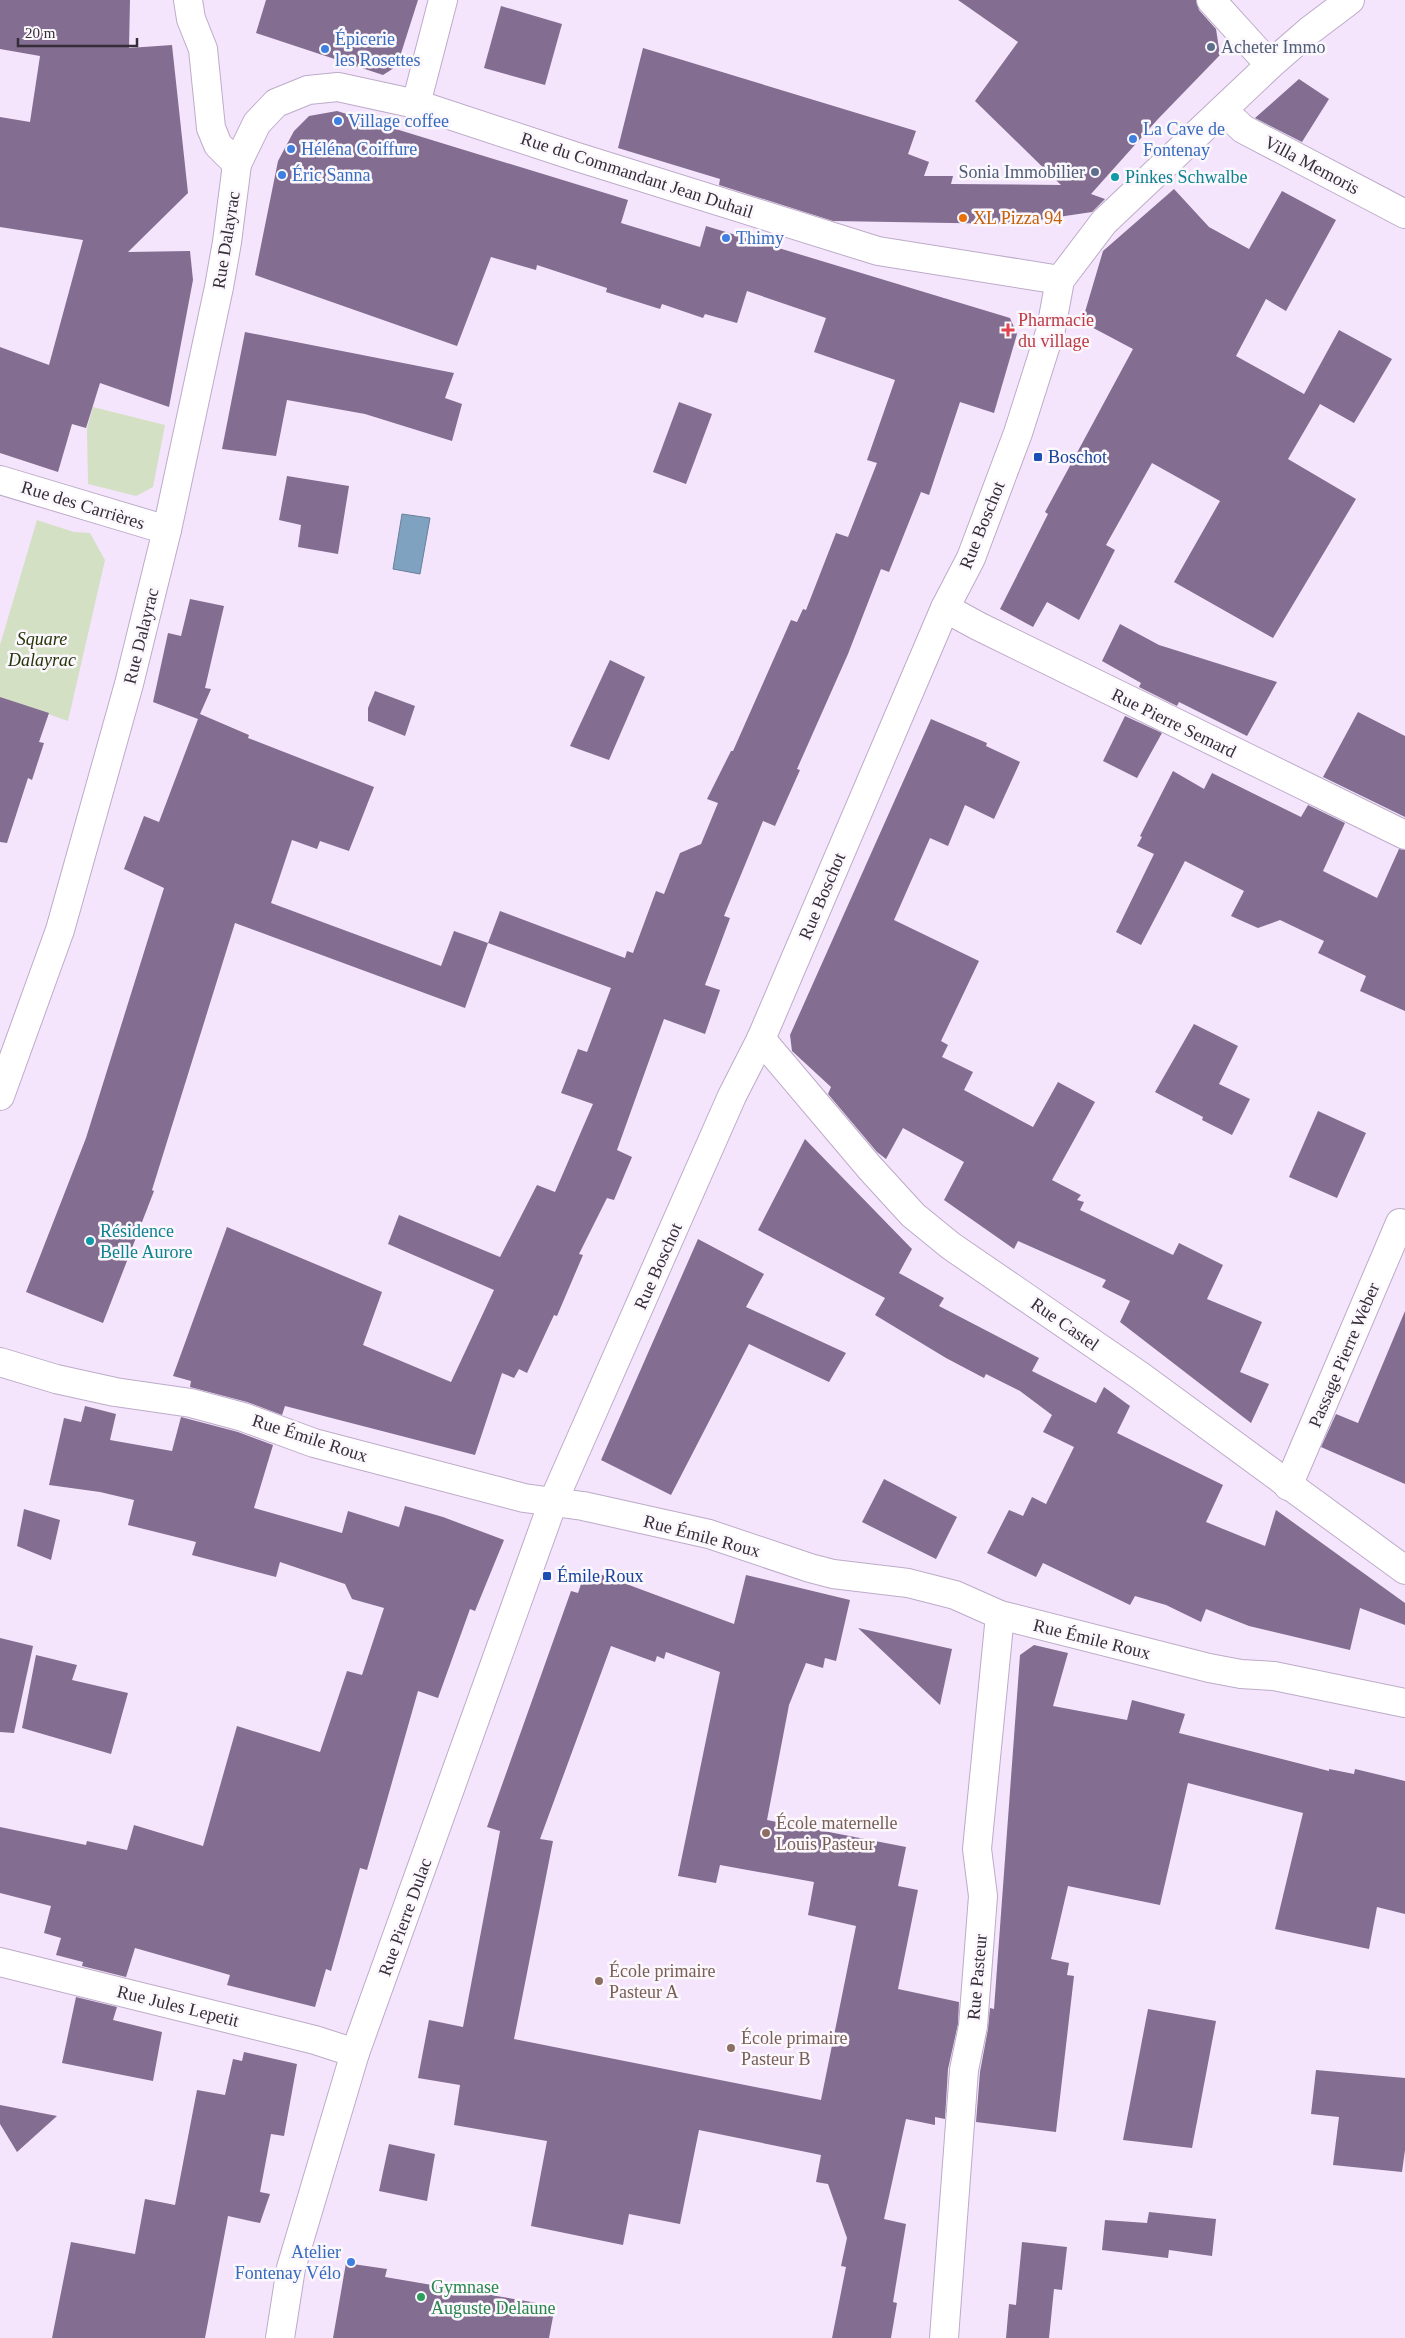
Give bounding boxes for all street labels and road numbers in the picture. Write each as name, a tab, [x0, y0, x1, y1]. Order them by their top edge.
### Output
street label: Rue du Commandant Jean Duhail	[518, 128, 756, 222]
street label: Villa Memoris	[1261, 132, 1363, 198]
street label: Rue Dalayrac	[208, 190, 244, 290]
street label: Rue des Carrières	[19, 477, 147, 533]
street label: Rue Boschot	[955, 478, 1009, 572]
street label: Rue Dalayrac	[119, 586, 163, 686]
street label: Rue Pierre Semard	[1109, 684, 1239, 762]
street label: Rue Boschot	[795, 850, 849, 942]
street label: Rue Boschot	[630, 1220, 686, 1312]
street label: Passage Pierre Weber	[1304, 1280, 1384, 1430]
street label: Rue Castel	[1027, 1293, 1103, 1355]
street label: Rue Émile Roux	[250, 1409, 370, 1466]
street label: Rue Émile Roux	[641, 1510, 763, 1561]
street label: Rue Émile Roux	[1031, 1614, 1153, 1663]
street label: Rue Pierre Dulac	[374, 1855, 436, 1979]
street label: Rue Pasteur	[963, 1933, 991, 2021]
street label: Rue Jules Lepetit	[115, 1981, 241, 2031]

